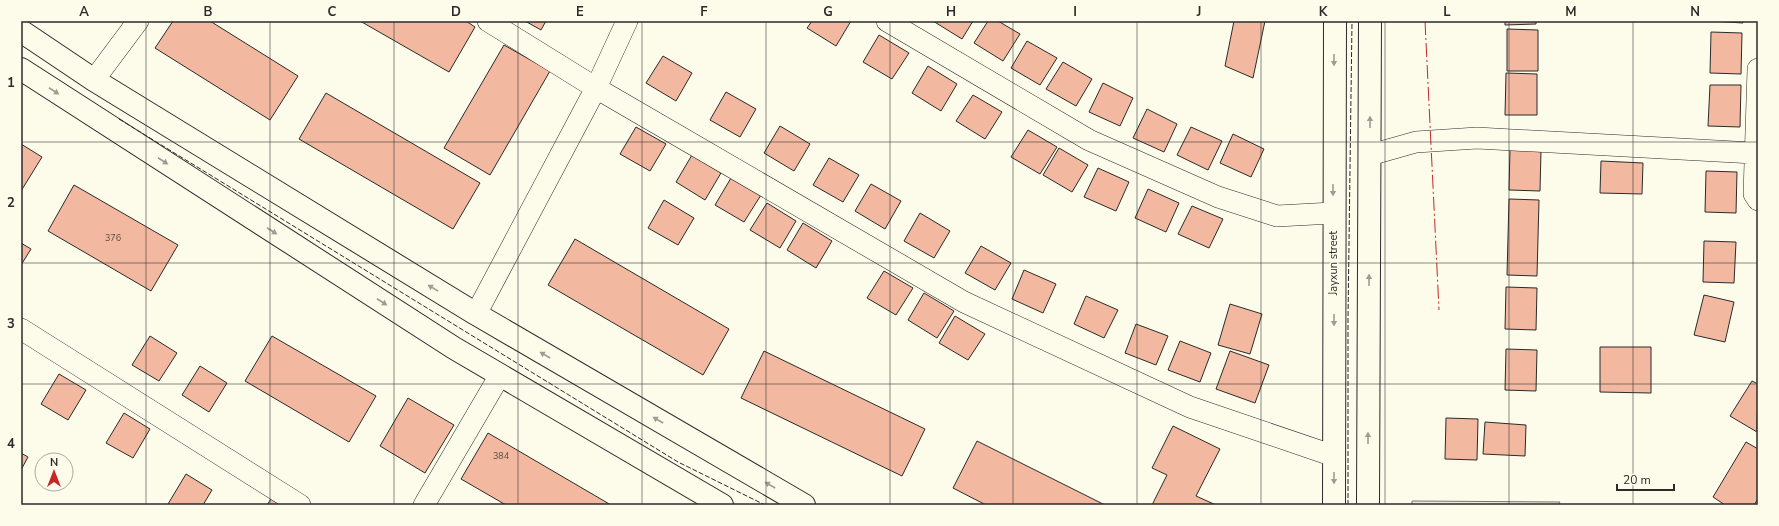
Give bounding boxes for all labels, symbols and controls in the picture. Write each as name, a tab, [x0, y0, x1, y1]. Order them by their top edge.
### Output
text: A	[79, 3, 89, 21]
text: B	[204, 3, 213, 21]
text: C	[328, 3, 337, 21]
text: D	[451, 3, 461, 21]
text: E	[576, 3, 584, 21]
text: F	[700, 3, 708, 21]
text: G	[823, 3, 833, 21]
text: H	[946, 3, 956, 21]
text: I	[1073, 3, 1077, 21]
text: J	[1196, 3, 1201, 21]
text: K	[1319, 3, 1328, 21]
text: L	[1443, 3, 1451, 21]
text: M	[1565, 3, 1577, 21]
text: N	[1690, 3, 1700, 21]
one-way arrow	[1331, 54, 1337, 67]
text: 1	[7, 74, 15, 92]
one-way arrow	[48, 87, 60, 94]
one-way arrow	[1367, 115, 1373, 128]
one-way arrow	[158, 157, 168, 165]
one-way arrow	[1330, 184, 1337, 196]
text: 2	[7, 194, 15, 212]
one-way arrow	[267, 227, 278, 235]
street label: Jayxun street	[1326, 231, 1341, 296]
house number: 376	[105, 232, 121, 244]
one-way arrow	[1366, 273, 1372, 286]
one-way arrow	[427, 285, 439, 292]
one-way arrow	[376, 298, 388, 305]
one-way arrow	[1331, 314, 1337, 327]
text: 3	[7, 315, 15, 333]
one-way arrow	[539, 351, 551, 358]
one-way arrow	[653, 416, 663, 424]
one-way arrow	[1365, 431, 1371, 444]
text: 4	[7, 435, 15, 453]
house number: 384	[493, 450, 510, 462]
north arrow	[34, 452, 74, 492]
text: N	[50, 455, 58, 470]
scale bar	[1617, 466, 1674, 492]
one-way arrow	[1331, 472, 1337, 485]
text: 20 m	[1623, 472, 1651, 488]
one-way arrow	[764, 482, 776, 489]

